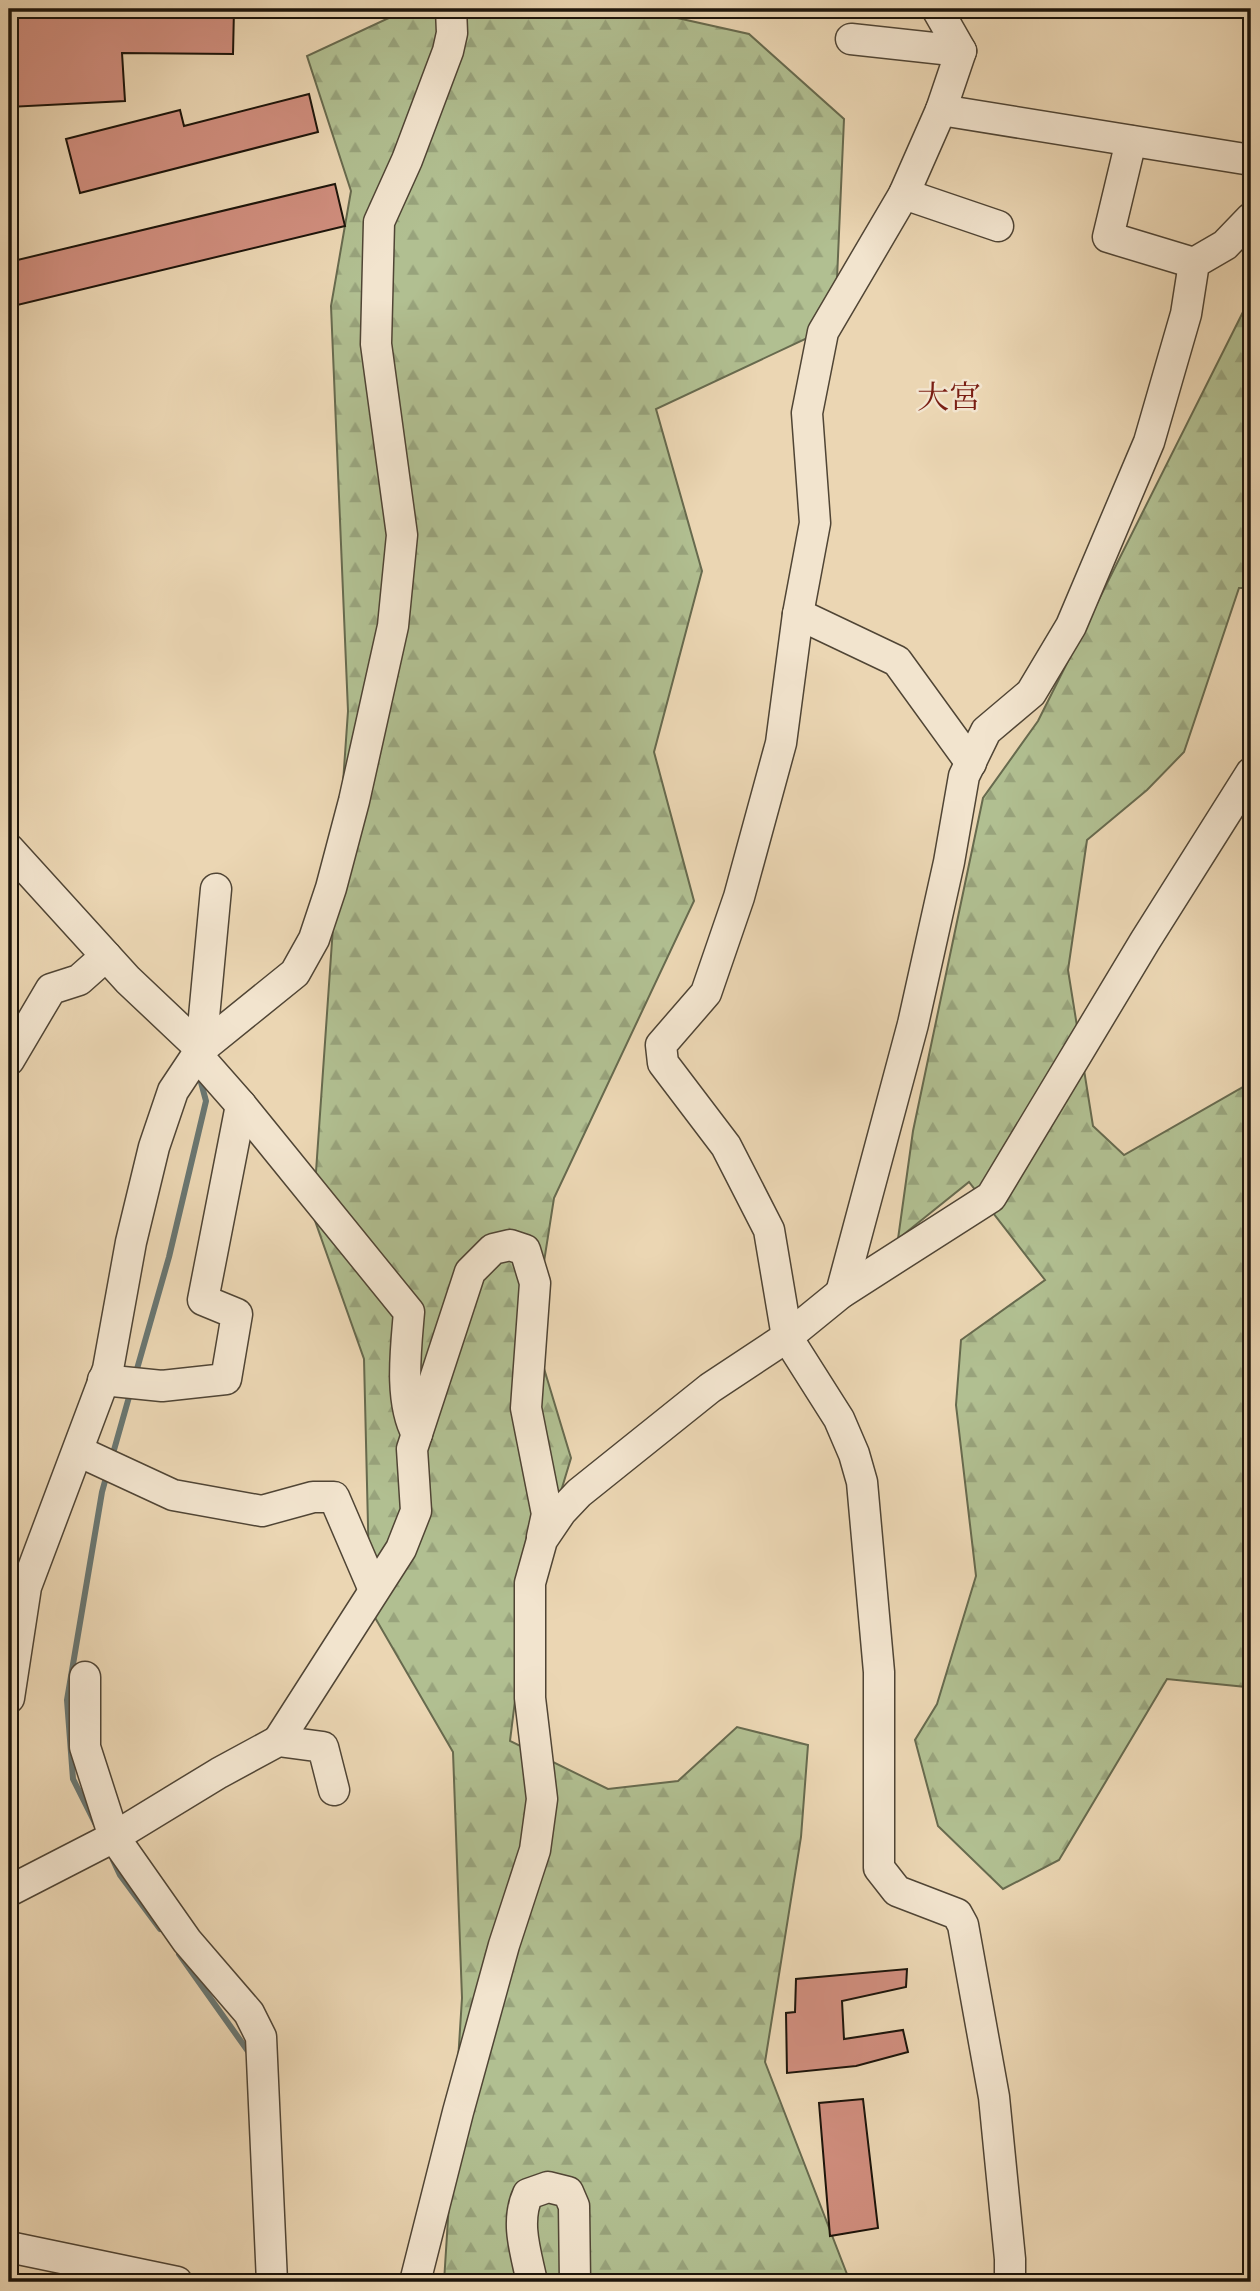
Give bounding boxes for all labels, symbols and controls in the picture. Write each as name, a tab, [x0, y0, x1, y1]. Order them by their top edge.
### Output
district label: 大宮	[917, 376, 981, 418]

